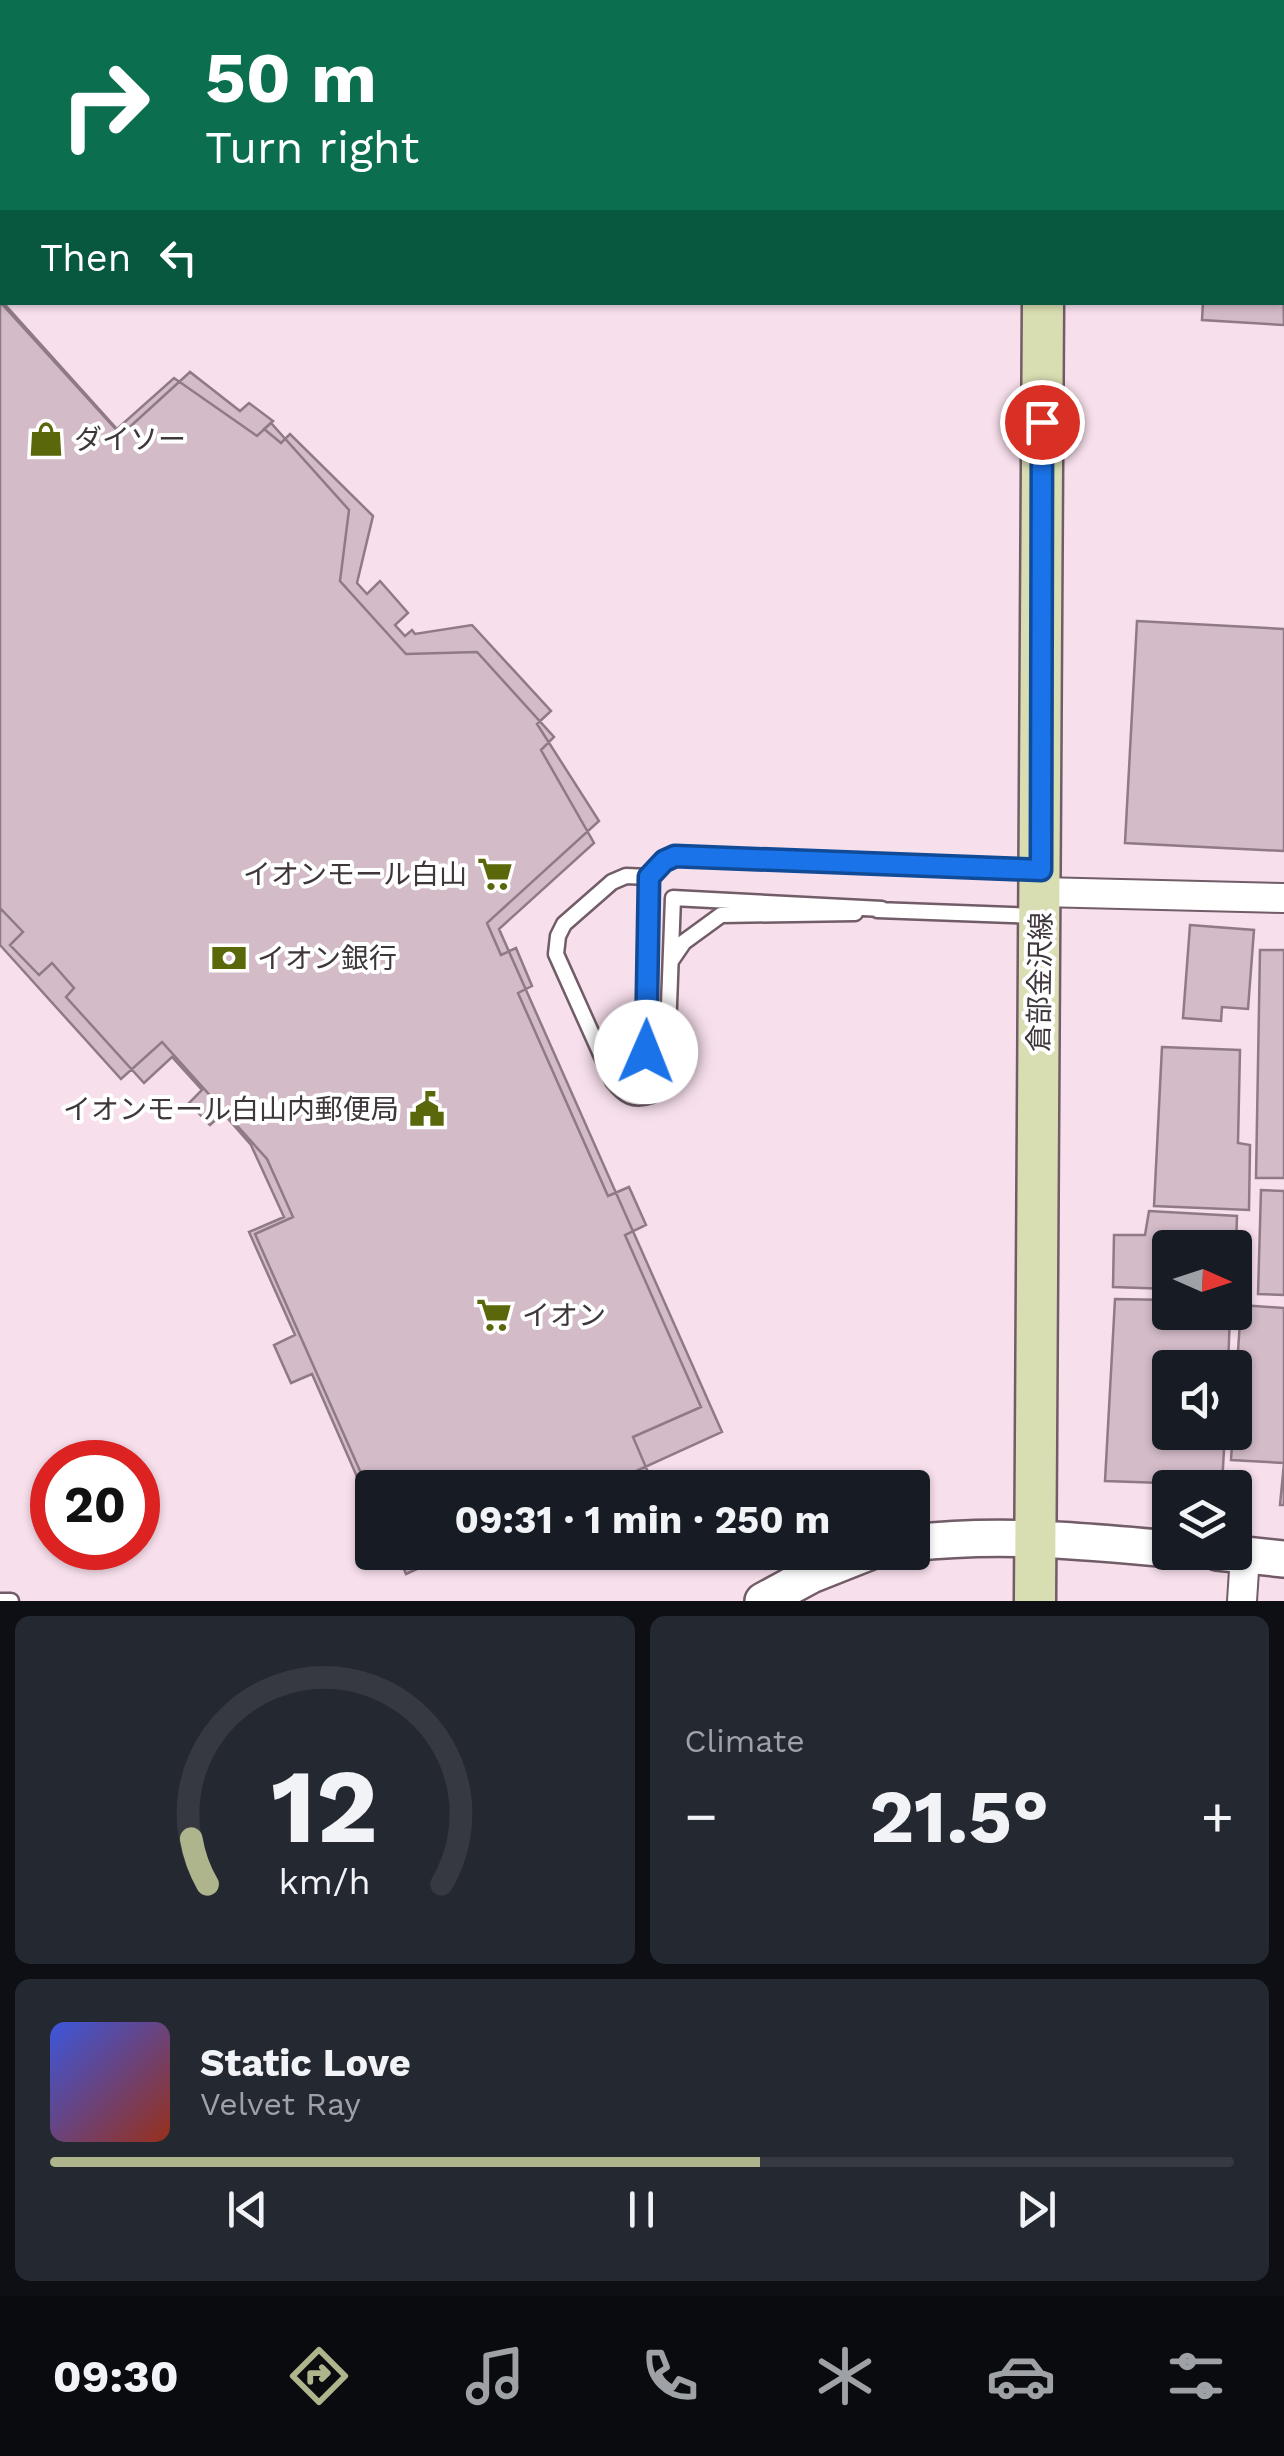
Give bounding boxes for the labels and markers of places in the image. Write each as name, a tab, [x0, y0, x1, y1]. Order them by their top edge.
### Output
pin	[1000, 380, 1085, 465]
shop icon: ダイソー	[27, 420, 65, 458]
place label: ダイソー	[74, 423, 186, 456]
supermarket icon: イオンモール白山	[476, 855, 514, 893]
place label: イオンモール白山	[243, 858, 467, 891]
bank icon: イオン銀行	[210, 939, 248, 977]
place label: イオン銀行	[257, 942, 397, 975]
public building icon: イオンモール白山内郵便局	[408, 1090, 446, 1128]
place label: イオンモール白山内郵便局	[63, 1093, 399, 1126]
supermarket icon: イオン	[475, 1296, 513, 1334]
place label: イオン	[522, 1299, 606, 1332]

